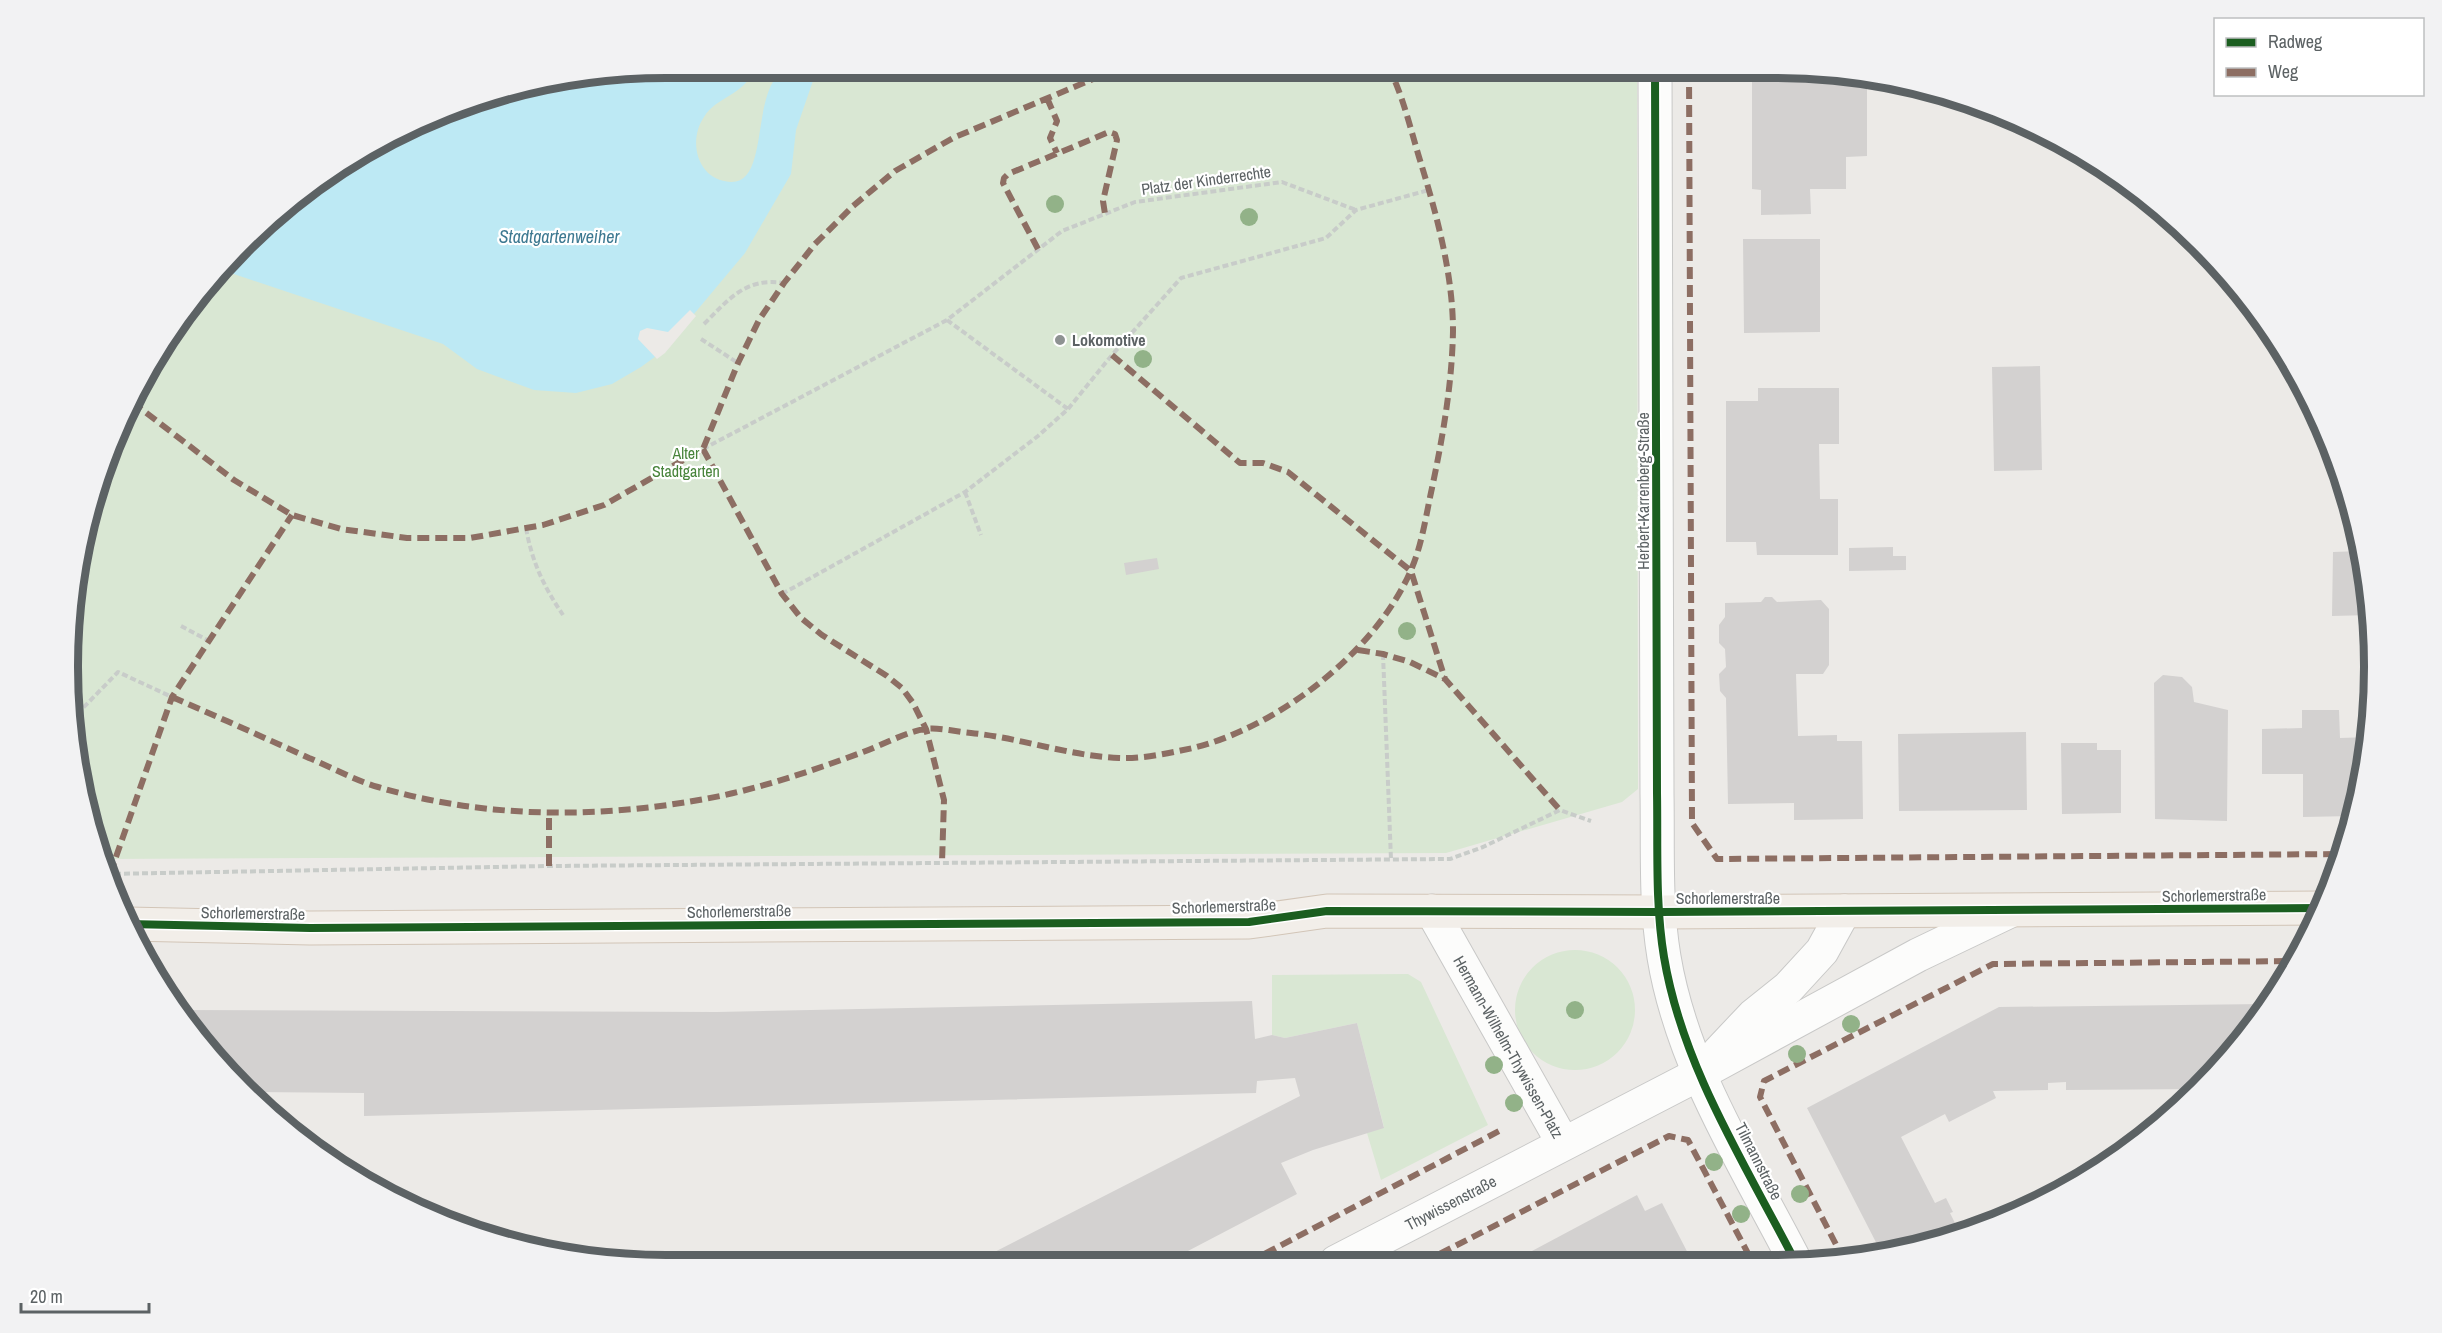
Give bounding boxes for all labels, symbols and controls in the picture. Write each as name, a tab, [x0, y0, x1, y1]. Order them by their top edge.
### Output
legend	[2214, 18, 2424, 96]
text: Radweg	[2268, 29, 2323, 54]
text: Weg	[2268, 59, 2299, 84]
street label: Platz der Kinderrechte	[1140, 160, 1272, 200]
water label: Stadtgartenweiher	[499, 224, 620, 249]
place label: Lokomotive	[1072, 329, 1146, 351]
marker: Lokomotive	[1053, 333, 1067, 347]
street label: Herbert-Karrenberg-Straße	[1632, 412, 1654, 570]
park label: Alter Stadtgarten	[652, 442, 720, 482]
street label: Schorlemerstraße	[2162, 883, 2266, 907]
street label: Schorlemerstraße	[1676, 887, 1780, 909]
street label: Schorlemerstraße	[1172, 893, 1276, 919]
street label: Schorlemerstraße	[687, 899, 791, 923]
street label: Schorlemerstraße	[201, 901, 305, 925]
street label: Hermann-Wilhelm-Thywissen-Platz	[1448, 952, 1569, 1143]
street label: Tilmannstraße	[1730, 1118, 1788, 1204]
street label: Thywissenstraße	[1401, 1170, 1500, 1235]
scale bar	[21, 1276, 148, 1314]
text: 20 m	[30, 1284, 63, 1309]

